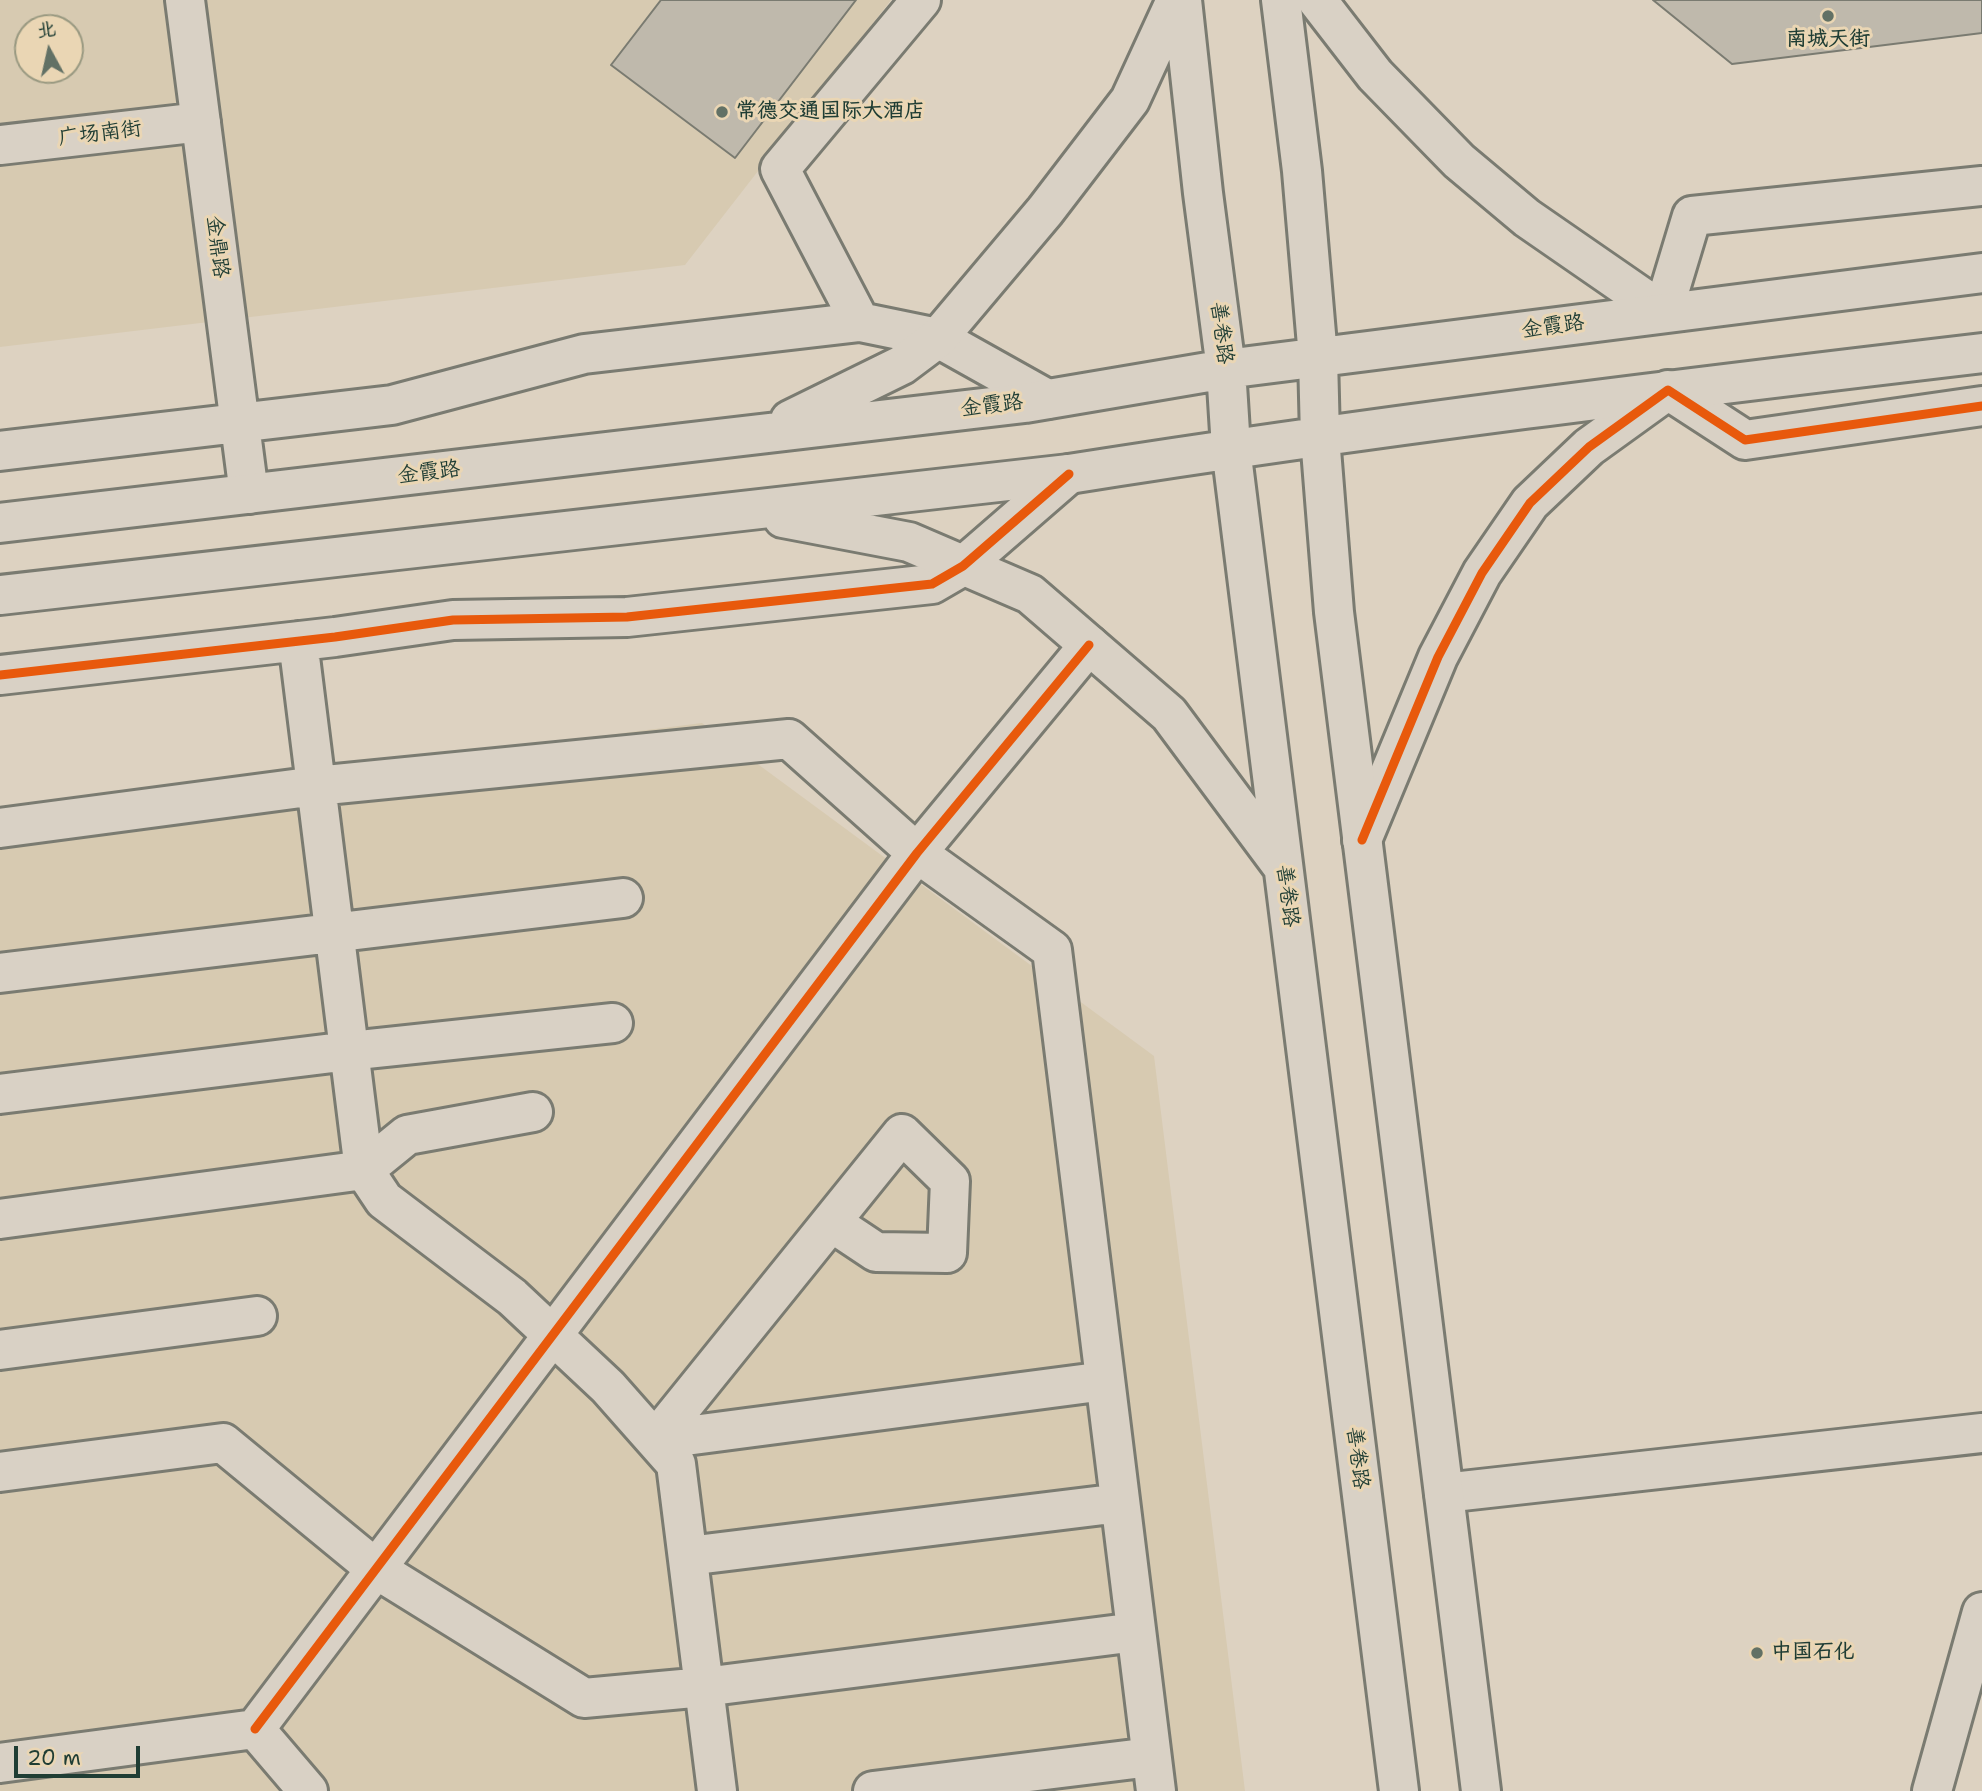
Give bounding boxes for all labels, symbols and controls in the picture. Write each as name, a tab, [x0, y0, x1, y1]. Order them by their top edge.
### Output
marker: 南城天街	[1820, 8, 1836, 24]
north arrow	[14, 14, 84, 84]
text: 北	[35, 16, 57, 43]
place label: 南城天街	[1786, 27, 1870, 53]
place label: 常德交通国际大酒店	[736, 99, 925, 125]
marker: 常德交通国际大酒店	[714, 104, 730, 120]
street label: 广场南街	[57, 116, 143, 152]
street label: 金鼎路	[201, 214, 233, 280]
street label: 善卷路	[1205, 300, 1237, 366]
street label: 金霞路	[1520, 310, 1586, 344]
street label: 金霞路	[959, 390, 1025, 422]
street label: 金霞路	[396, 457, 462, 489]
street label: 善卷路	[1271, 863, 1303, 929]
street label: 善卷路	[1341, 1425, 1373, 1491]
place label: 中国石化	[1771, 1640, 1855, 1666]
marker: 中国石化	[1749, 1645, 1765, 1661]
scale bar	[18, 1732, 144, 1776]
text: 20 m	[27, 1744, 81, 1772]

